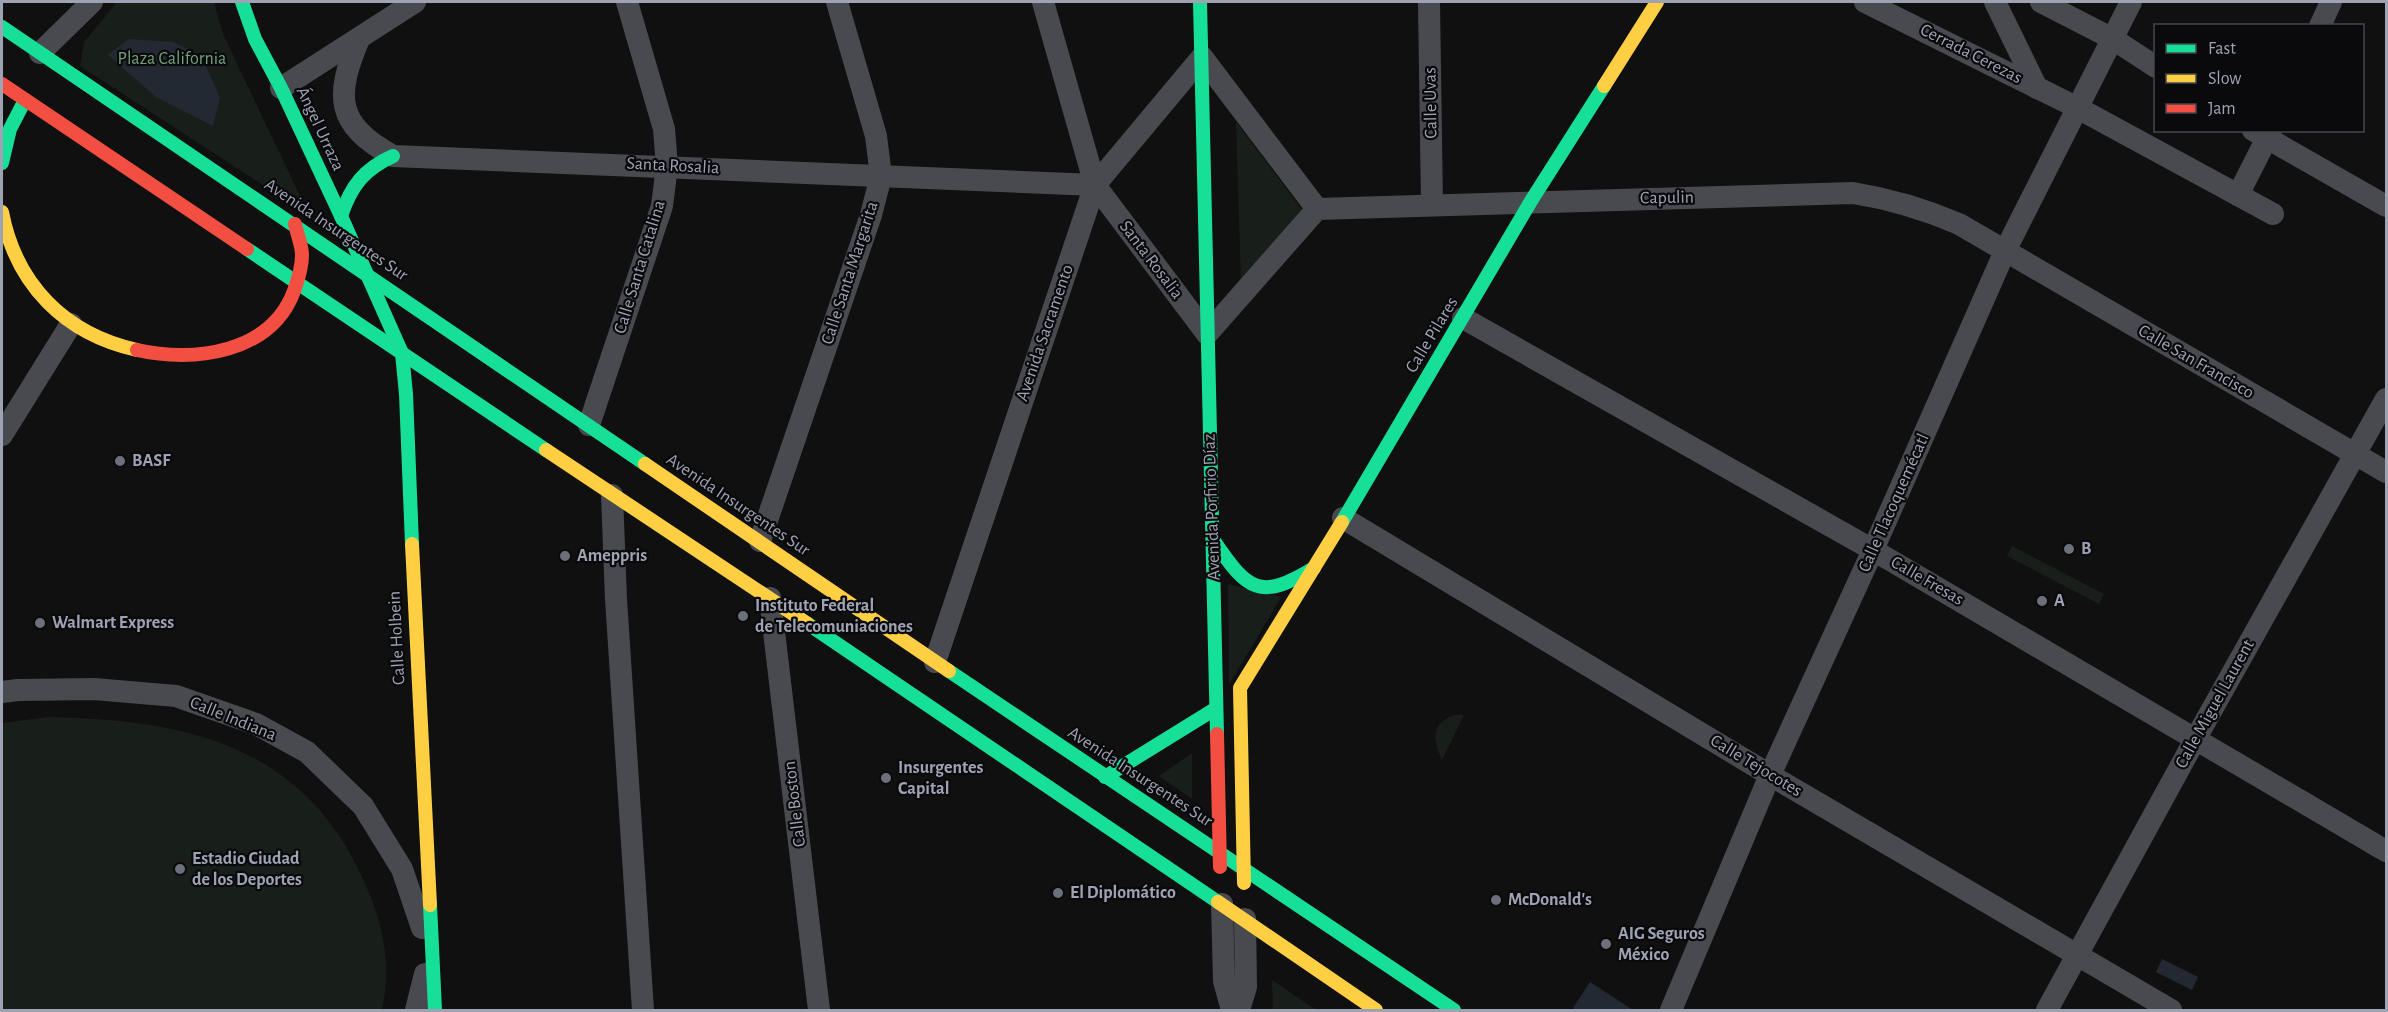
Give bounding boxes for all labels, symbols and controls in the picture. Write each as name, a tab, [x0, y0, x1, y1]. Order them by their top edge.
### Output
street label: Cerrada Cerezas	[1917, 21, 2025, 87]
legend	[2154, 24, 2364, 132]
text: Fast	[2208, 40, 2236, 58]
park label: Plaza California	[118, 50, 226, 68]
street label: Calle Uvas	[1421, 67, 1441, 139]
text: Slow	[2208, 70, 2241, 88]
street label: Ángel Urraza	[293, 83, 350, 174]
text: Jam	[2208, 100, 2236, 118]
street label: Santa Rosalia	[626, 155, 720, 177]
street label: Avenida Insurgentes Sur	[261, 175, 411, 285]
street label: Capulin	[1640, 189, 1694, 207]
street label: Calle Santa Catalina	[611, 198, 669, 336]
street label: Calle Santa Margarita	[818, 199, 882, 347]
street label: Santa Rosalia	[1116, 217, 1186, 303]
street label: Avenida Sacramento	[1013, 262, 1077, 404]
street label: Calle Pilares	[1402, 294, 1462, 376]
street label: Calle San Francisco	[2135, 322, 2257, 402]
street label: Calle Tlacoquemécatl	[1855, 431, 1933, 575]
street label: Avenida Porfirio Díaz	[1200, 433, 1224, 581]
street label: Avenida Insurgentes Sur	[663, 450, 813, 560]
place label: BASF	[132, 452, 171, 470]
marker: BASF	[113, 454, 127, 468]
place label: B	[2081, 540, 2091, 558]
marker: B	[2062, 542, 2076, 556]
place label: Ameppris	[577, 547, 647, 565]
marker: Ameppris	[558, 549, 572, 563]
street label: Calle Fresas	[1888, 553, 1966, 609]
street label: Calle Holbein	[386, 590, 408, 686]
place label: A	[2054, 592, 2065, 610]
marker: A	[2035, 594, 2049, 608]
place label: Instituto Federal de Telecomuniaciones	[755, 597, 913, 636]
marker: Instituto Federal de Telecomuniaciones	[736, 609, 750, 623]
place label: Walmart Express	[52, 614, 174, 632]
marker: Walmart Express	[33, 616, 47, 630]
street label: Calle Miguel Laurent	[2172, 636, 2258, 771]
street label: Calle Indiana	[187, 694, 279, 744]
street label: Avenida Insurgentes Sur	[1064, 724, 1216, 831]
street label: Calle Tejocotes	[1707, 732, 1805, 800]
place label: Insurgentes Capital	[898, 759, 984, 798]
street label: Calle Boston	[781, 760, 809, 848]
marker: Insurgentes Capital	[879, 771, 893, 785]
place label: Estadio Ciudad de los Deportes	[192, 850, 302, 889]
marker: Estadio Ciudad de los Deportes	[173, 862, 187, 876]
place label: El Diplomático	[1070, 884, 1176, 902]
marker: El Diplomático	[1051, 886, 1065, 900]
place label: McDonald's	[1508, 891, 1592, 909]
marker: McDonald's	[1489, 893, 1503, 907]
place label: AIG Seguros México	[1618, 925, 1705, 964]
marker: AIG Seguros México	[1599, 937, 1613, 951]

